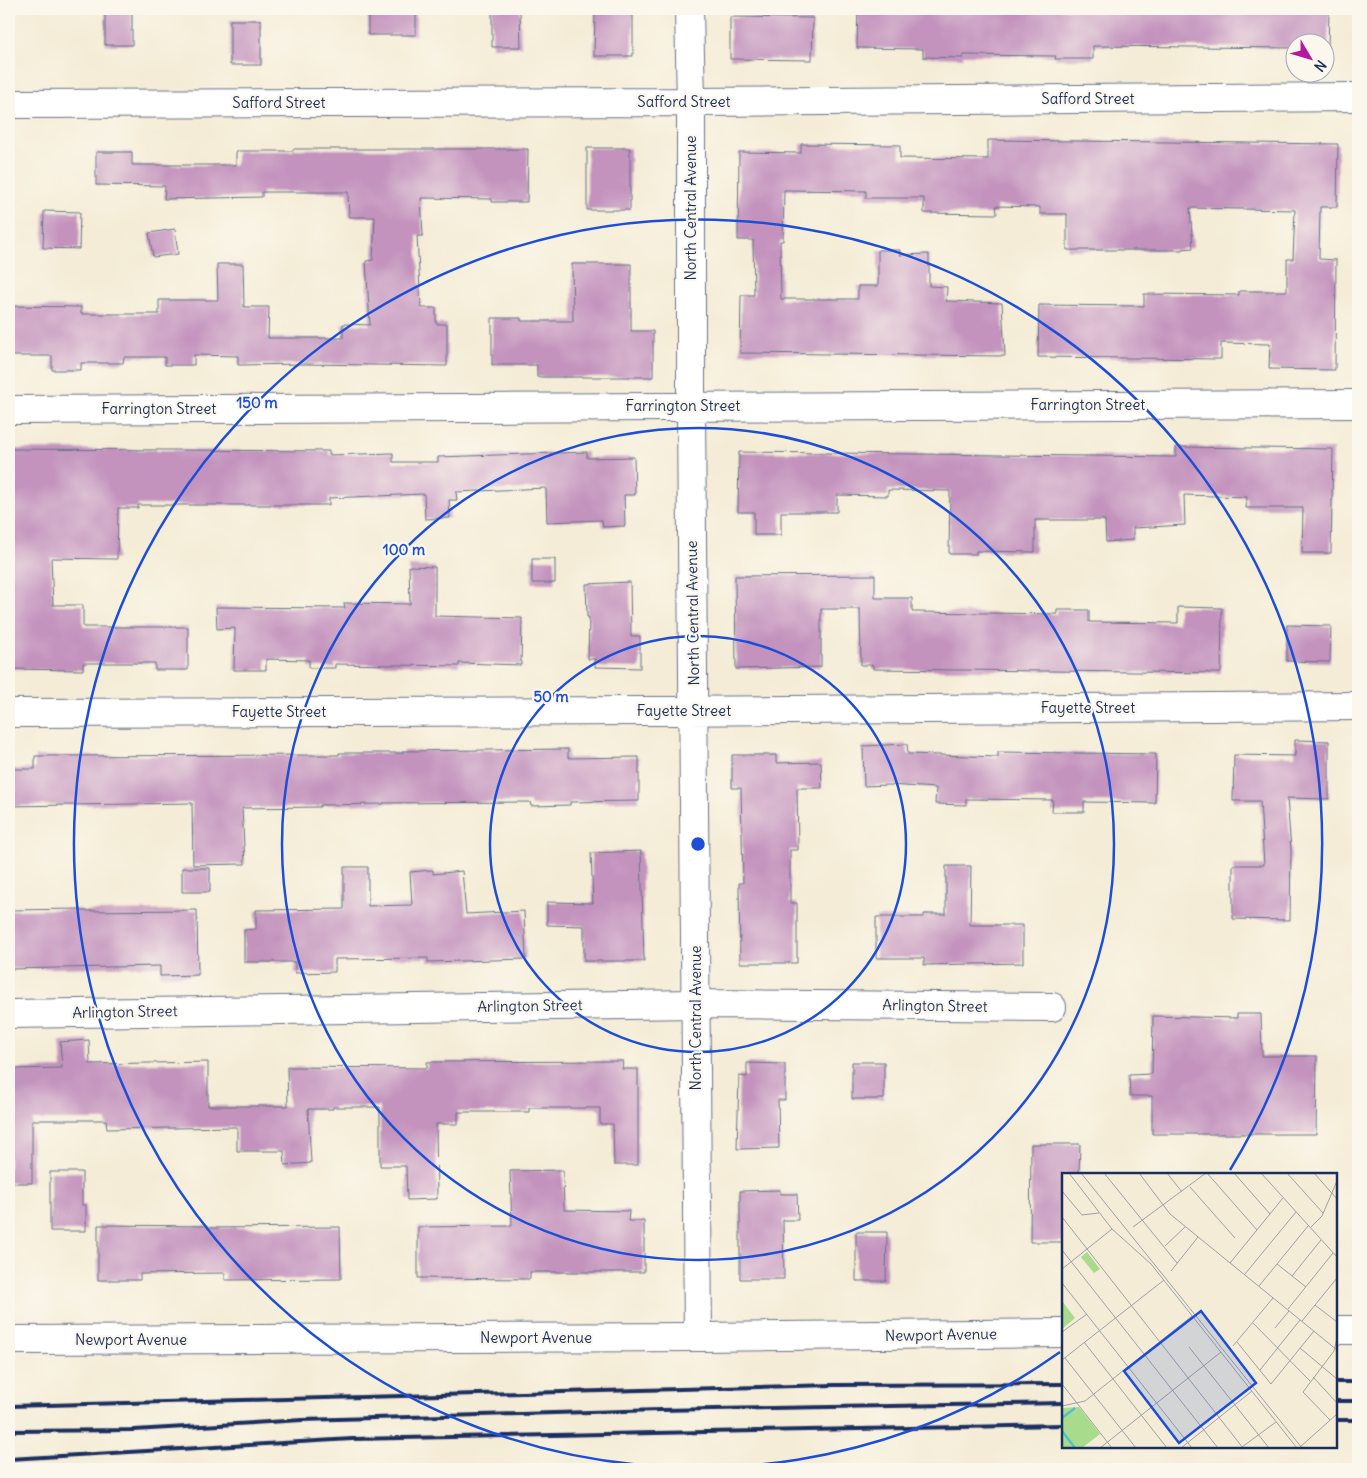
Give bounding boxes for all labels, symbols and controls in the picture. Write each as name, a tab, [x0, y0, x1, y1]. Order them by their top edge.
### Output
north arrow	[1284, 32, 1334, 82]
text: N	[1310, 57, 1330, 75]
street label: Safford Street	[1041, 89, 1135, 108]
street label: Safford Street	[637, 92, 731, 111]
street label: Safford Street	[232, 93, 326, 112]
street label: North Central Avenue	[681, 136, 700, 280]
text: 150 m	[236, 393, 278, 412]
street label: Farrington Street	[1031, 395, 1145, 414]
street label: Farrington Street	[626, 396, 740, 415]
street label: Farrington Street	[102, 399, 216, 418]
text: 100 m	[383, 540, 425, 559]
street label: North Central Avenue	[682, 540, 703, 686]
text: 50 m	[533, 687, 569, 706]
street label: Fayette Street	[1041, 698, 1135, 717]
street label: Fayette Street	[637, 701, 731, 720]
street label: Fayette Street	[232, 702, 326, 721]
centre of rings	[689, 835, 707, 853]
street label: North Central Avenue	[686, 946, 705, 1090]
street label: Arlington Street	[477, 995, 583, 1016]
street label: Arlington Street	[882, 995, 988, 1016]
street label: Arlington Street	[72, 1001, 178, 1022]
inset map	[1062, 1173, 1337, 1448]
street label: Newport Avenue	[885, 1324, 997, 1345]
street label: Newport Avenue	[480, 1328, 592, 1347]
street label: Newport Avenue	[75, 1330, 187, 1349]

